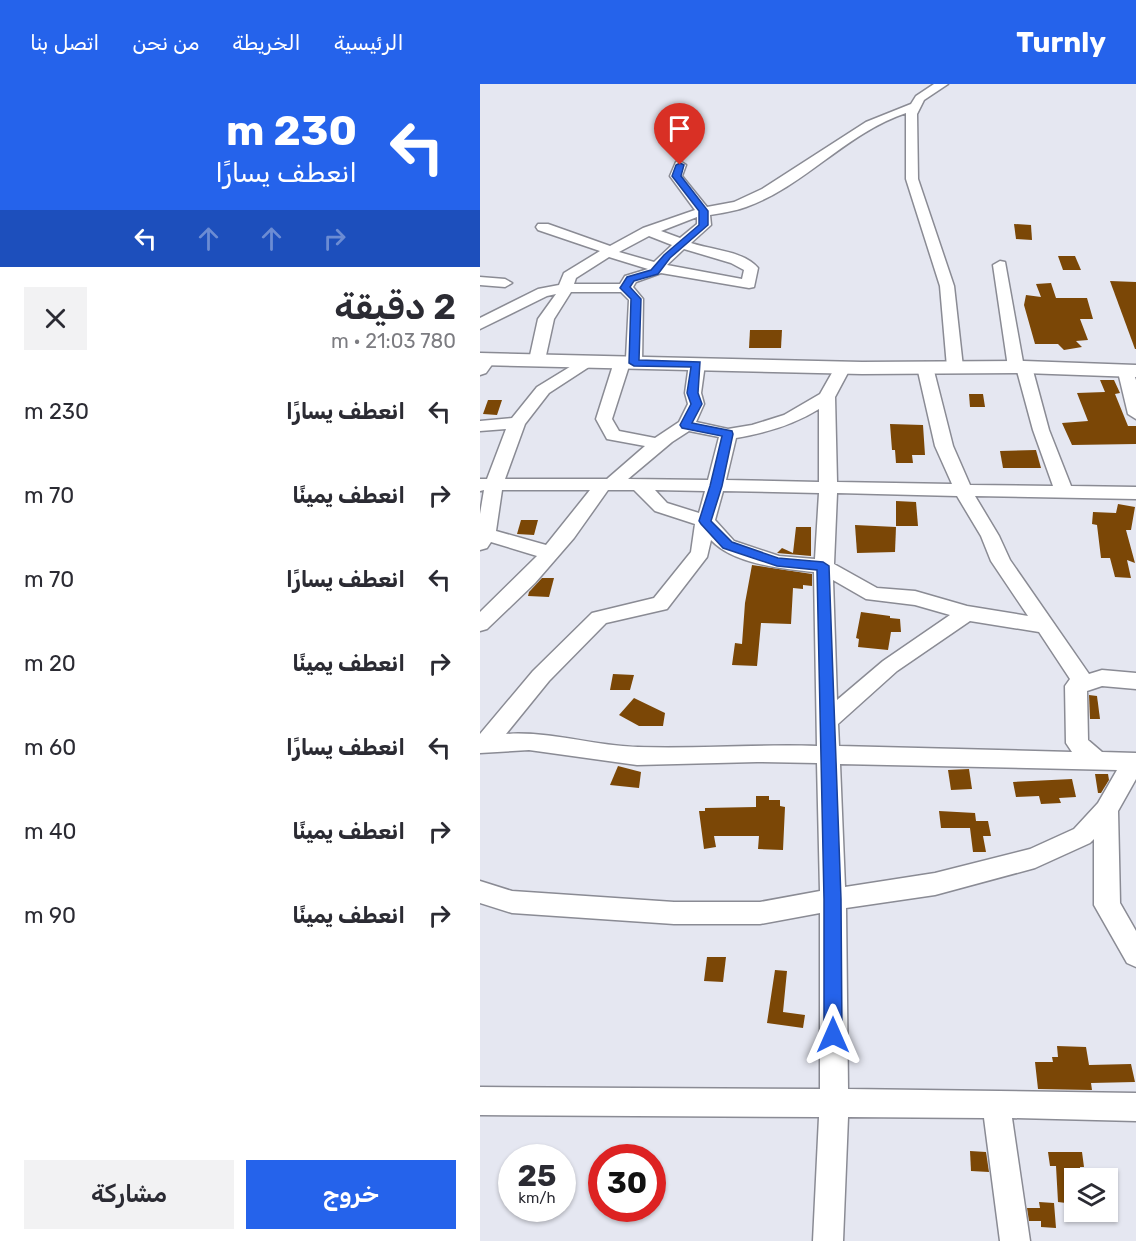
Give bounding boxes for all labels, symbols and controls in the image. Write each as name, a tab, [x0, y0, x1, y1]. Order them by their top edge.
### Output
text: Turnly	[1016, 26, 1106, 59]
text: اتصل بنا	[30, 30, 99, 55]
text: من نحن	[132, 30, 199, 55]
text: الخريطة	[232, 30, 301, 55]
text: الرئيسية	[334, 30, 404, 55]
pin	[654, 103, 705, 165]
text: 230 m	[226, 106, 357, 156]
icon: left	[378, 108, 456, 186]
icon: arrive	[663, 112, 696, 145]
text: انعطف يسارًا	[215, 157, 357, 189]
icon: left	[129, 222, 162, 255]
icon: ahead	[192, 222, 225, 255]
icon: ahead	[255, 222, 288, 255]
icon: right	[318, 222, 351, 255]
text: 2 دقيقة	[334, 285, 456, 328]
button: close	[24, 287, 87, 350]
text: 780 m · 21:03	[331, 329, 456, 353]
icon: left	[423, 395, 456, 428]
text: 230 m	[24, 398, 89, 425]
text: انعطف يسارًا	[286, 398, 405, 425]
icon: right	[423, 479, 456, 512]
text: 70 m	[24, 482, 74, 509]
text: انعطف يمينًا	[292, 482, 405, 509]
icon: left	[423, 563, 456, 596]
text: 70 m	[24, 566, 74, 593]
text: انعطف يسارًا	[286, 566, 405, 593]
icon: right	[423, 647, 456, 680]
text: 20 m	[24, 650, 76, 677]
text: انعطف يمينًا	[292, 650, 405, 677]
icon: left	[423, 731, 456, 764]
text: 60 m	[24, 734, 76, 761]
text: انعطف يسارًا	[286, 734, 405, 761]
icon: right	[423, 815, 456, 848]
text: 40 m	[24, 818, 77, 845]
text: انعطف يمينًا	[292, 818, 405, 845]
icon: right	[423, 899, 456, 932]
text: 90 m	[24, 902, 76, 929]
text: انعطف يمينًا	[292, 902, 405, 929]
position arrow	[801, 1003, 865, 1067]
speed limit sign: 30	[588, 1144, 666, 1222]
text: 25	[518, 1158, 556, 1194]
button: مشاركة	[24, 1160, 234, 1229]
button: خروج	[246, 1160, 456, 1229]
map controls	[1064, 1168, 1118, 1222]
button: layers	[1064, 1168, 1118, 1222]
text: km/h	[518, 1189, 556, 1207]

